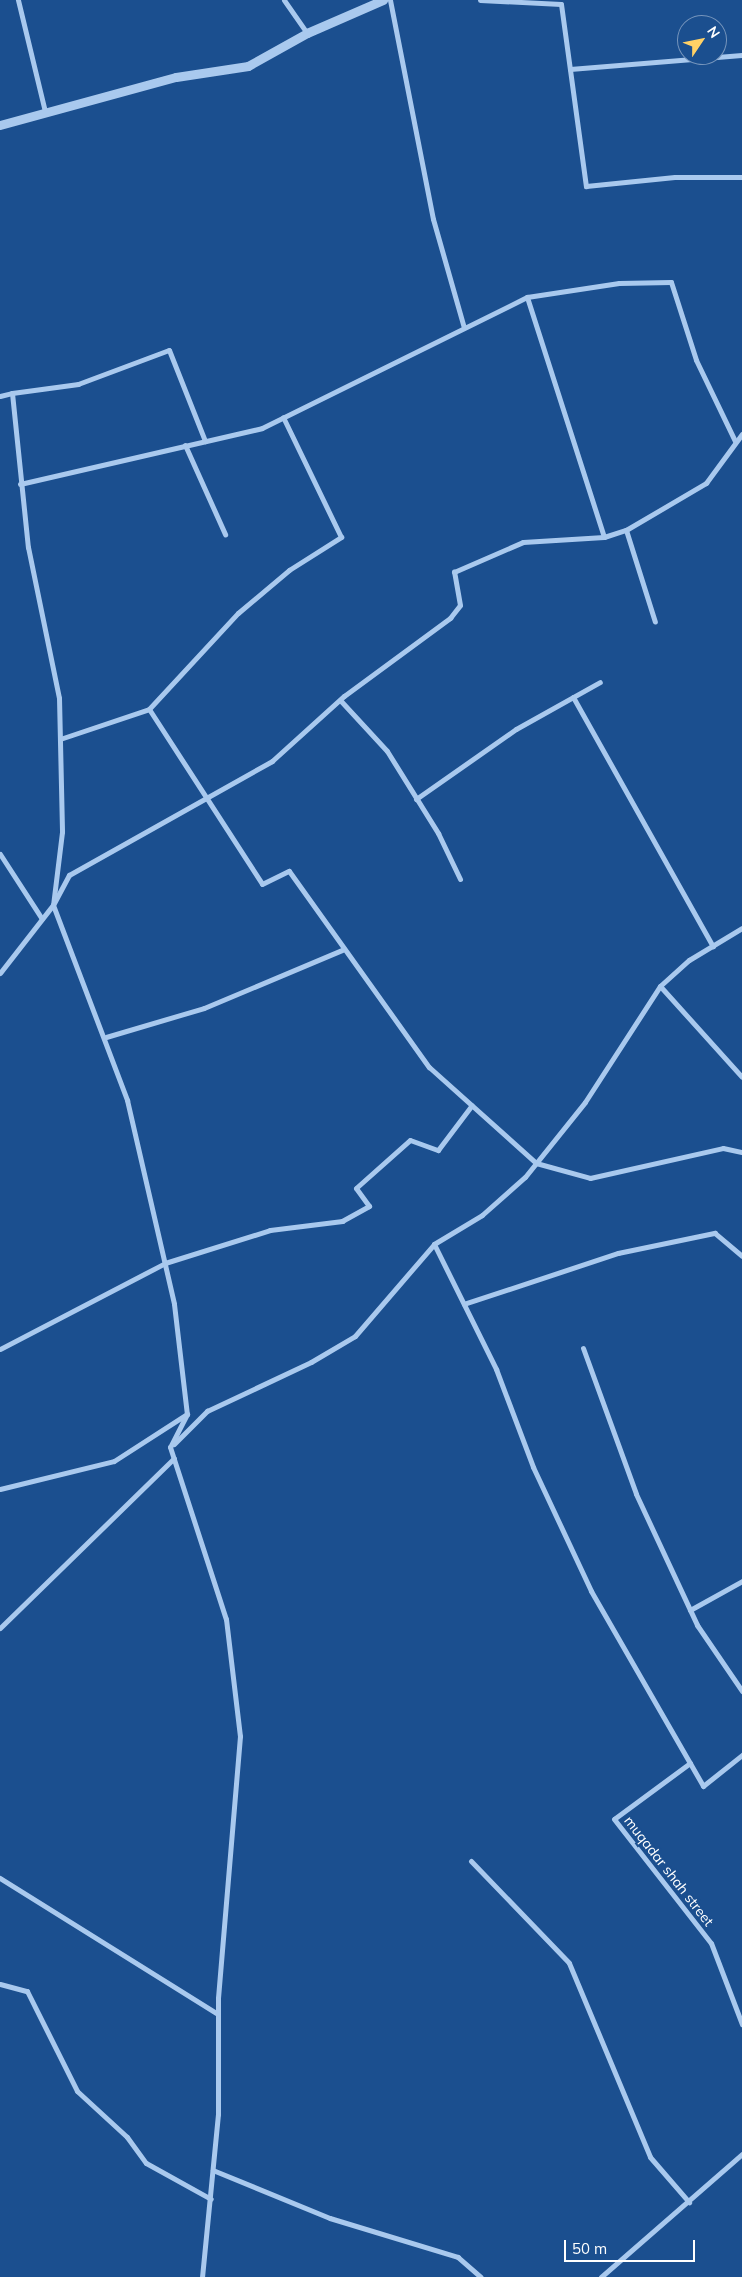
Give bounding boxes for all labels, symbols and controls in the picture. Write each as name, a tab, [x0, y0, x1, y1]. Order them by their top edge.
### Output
north arrow	[677, 15, 727, 65]
text: N	[703, 23, 724, 42]
street label: muqadar shah street	[621, 1813, 717, 1929]
scale bar	[567, 2230, 698, 2262]
text: 50 m	[572, 2239, 607, 2258]

